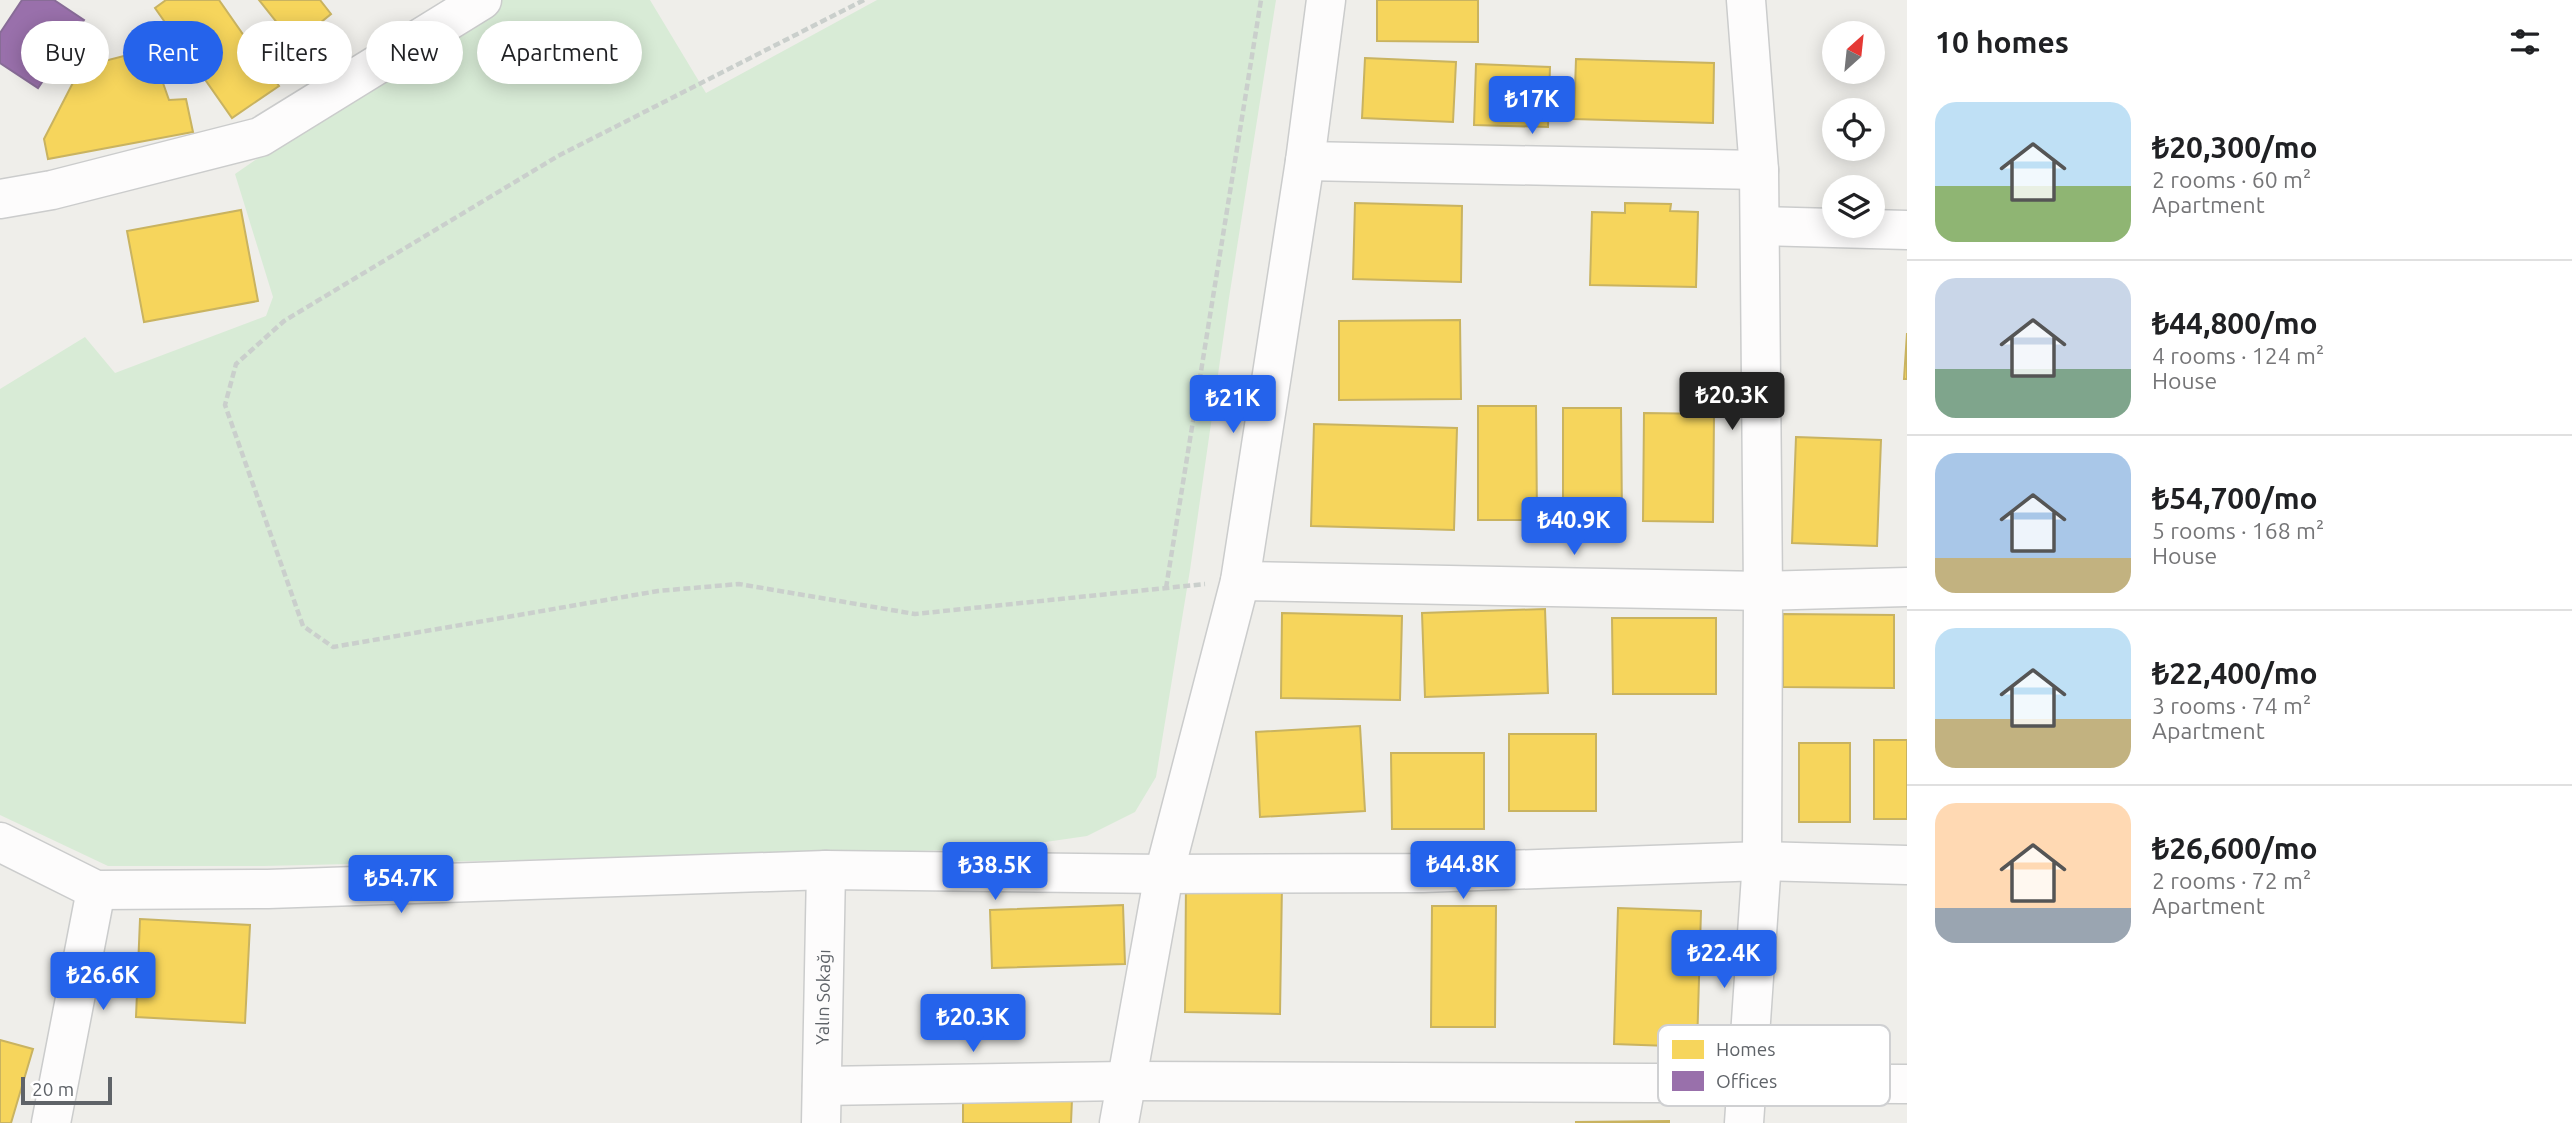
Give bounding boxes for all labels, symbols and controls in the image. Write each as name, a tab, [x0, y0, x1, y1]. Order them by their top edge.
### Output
chip: Buy	[21, 21, 109, 84]
chip: Rent	[123, 21, 223, 84]
chip: Filters	[237, 21, 352, 84]
chip: New	[366, 21, 463, 84]
chip: Apartment	[477, 21, 642, 84]
north arrow	[1822, 21, 1885, 84]
map controls	[1822, 21, 1885, 238]
icon: filters	[2506, 23, 2544, 61]
text: 10 homes	[1935, 25, 2069, 59]
pin: ₺17K	[1491, 76, 1573, 136]
text: ₺17K	[1505, 86, 1559, 111]
button: locate	[1822, 98, 1885, 161]
icon: home	[1991, 130, 2075, 214]
text: ₺20,300/mo	[2152, 130, 2318, 164]
text: 2 rooms · 60 m²	[2152, 167, 2311, 192]
button: layers	[1822, 175, 1885, 238]
text: Apartment	[2152, 192, 2265, 217]
icon: home	[1991, 306, 2075, 390]
text: ₺44,800/mo	[2152, 306, 2318, 340]
text: 4 rooms · 124 m²	[2152, 343, 2324, 368]
text: House	[2152, 368, 2217, 393]
pin: ₺20.3K	[1675, 372, 1789, 432]
pin: ₺21K	[1192, 376, 1274, 435]
text: ₺20.3K	[1695, 382, 1769, 407]
text: ₺21K	[1206, 385, 1260, 410]
icon: home	[1991, 481, 2075, 565]
text: ₺54,700/mo	[2152, 481, 2318, 515]
pin: ₺40.9K	[1517, 498, 1631, 557]
text: ₺40.9K	[1537, 507, 1611, 532]
text: 5 rooms · 168 m²	[2152, 518, 2324, 543]
text: House	[2152, 543, 2217, 568]
icon: home	[1991, 656, 2075, 740]
text: ₺22,400/mo	[2152, 656, 2318, 690]
text: 3 rooms · 74 m²	[2152, 693, 2311, 718]
text: Apartment	[2152, 718, 2265, 743]
icon: home	[1991, 831, 2075, 915]
text: ₺26,600/mo	[2152, 831, 2318, 865]
pin: ₺38.5K	[938, 842, 1052, 902]
pin: ₺44.8K	[1406, 842, 1520, 901]
text: ₺44.8K	[1426, 851, 1500, 876]
text: ₺38.5K	[958, 852, 1032, 877]
pin: ₺54.7K	[344, 856, 458, 915]
text: ₺54.7K	[364, 865, 438, 890]
text: 2 rooms · 72 m²	[2152, 868, 2311, 893]
text: Apartment	[2152, 893, 2265, 918]
pin: ₺22.4K	[1667, 930, 1781, 990]
text: ₺22.4K	[1687, 940, 1761, 965]
street label: Yalın Sokağı	[812, 949, 833, 1045]
pin: ₺26.6K	[46, 953, 160, 1012]
text: ₺26.6K	[66, 962, 140, 987]
pin: ₺20.3K	[916, 995, 1030, 1054]
text: ₺20.3K	[936, 1004, 1010, 1029]
legend	[1658, 1025, 1890, 1106]
text: Homes	[1716, 1038, 1776, 1060]
text: Offices	[1716, 1070, 1777, 1092]
scale bar	[21, 1074, 112, 1106]
text: 20 m	[32, 1078, 74, 1100]

